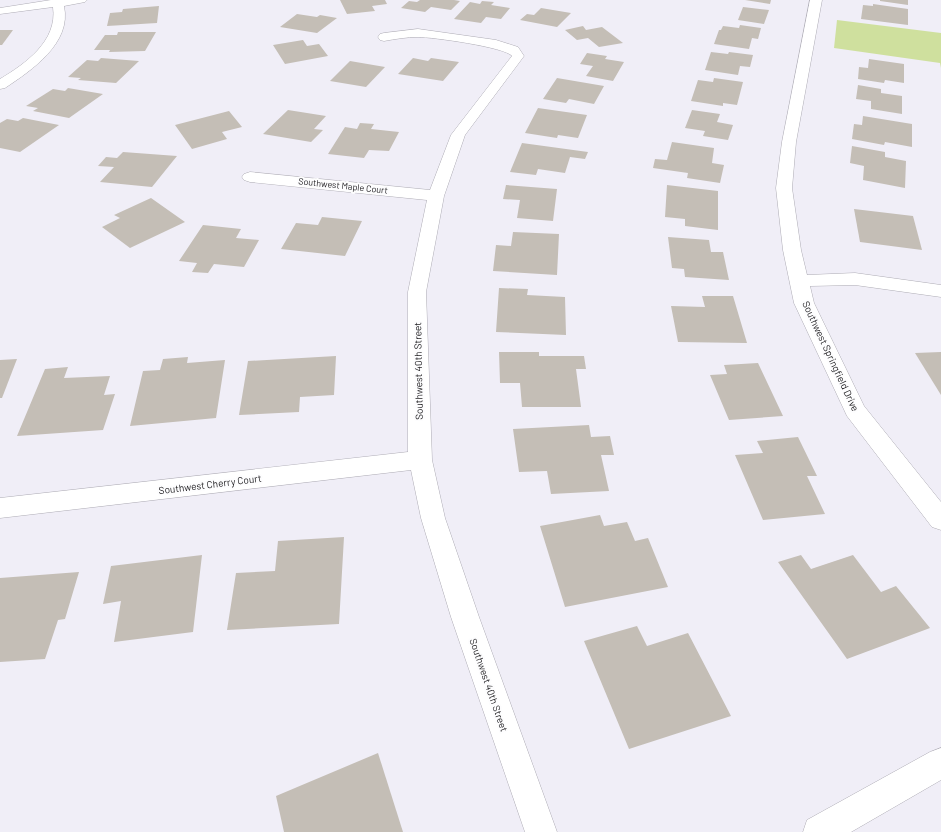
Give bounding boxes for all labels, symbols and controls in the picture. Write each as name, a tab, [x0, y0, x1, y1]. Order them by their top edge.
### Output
street label: Southwest Maple Court	[298, 175, 388, 196]
street label: Southwest Springfield Drive	[800, 299, 862, 413]
street label: Southwest 40th Street	[411, 322, 425, 420]
street label: Southwest Cherry Court	[158, 472, 262, 496]
street label: Southwest 40th Street	[467, 637, 511, 734]

